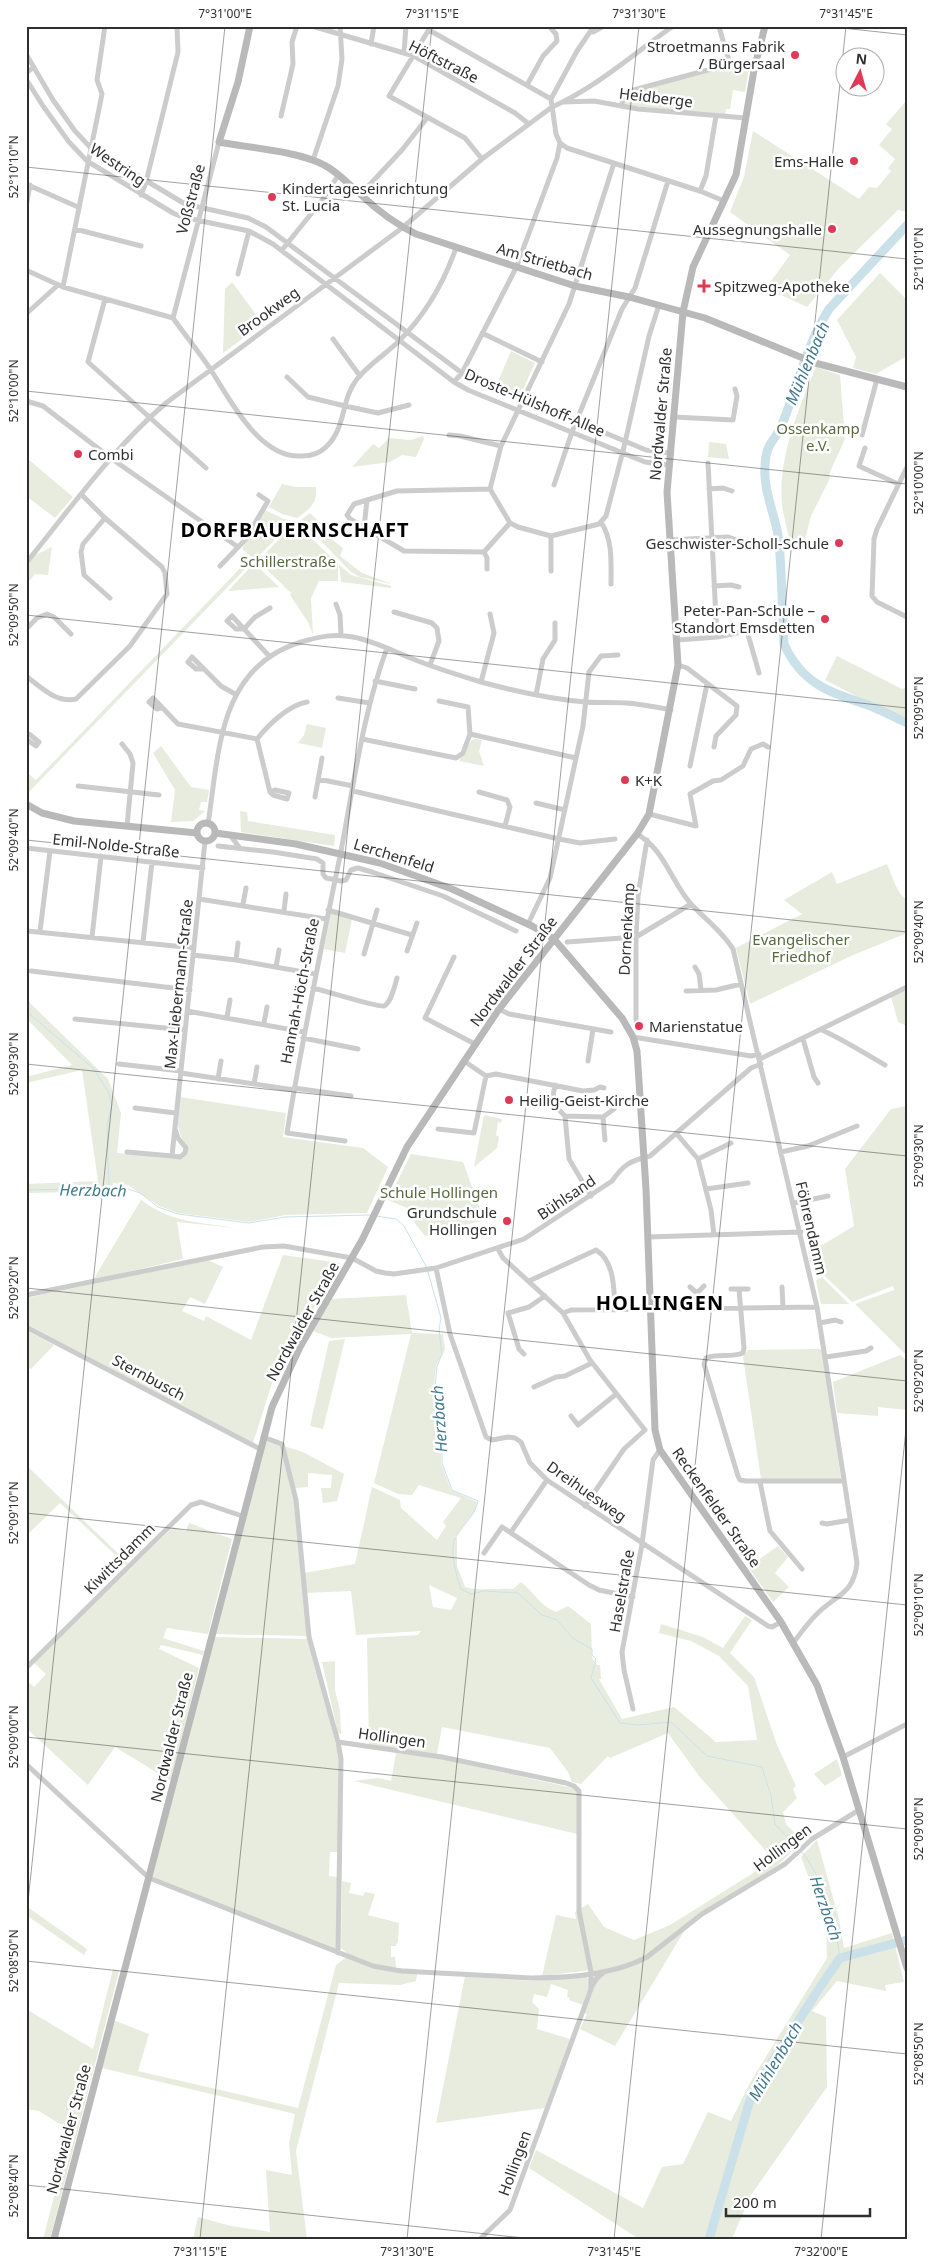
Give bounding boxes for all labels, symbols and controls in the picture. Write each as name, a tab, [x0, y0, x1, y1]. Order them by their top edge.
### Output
text: 7°31'00"E	[198, 5, 252, 22]
text: 7°31'15"E	[405, 5, 459, 22]
text: 7°31'30"E	[612, 5, 666, 22]
text: 7°31'45"E	[819, 5, 873, 22]
street label: Höftstraße	[406, 35, 482, 87]
place label: Stroetmanns Fabrik / Bürgersaal	[647, 36, 785, 73]
north arrow	[836, 48, 886, 98]
marker: Stroetmanns Fabrik / Bürgersaal	[789, 49, 801, 61]
text: N	[855, 49, 868, 69]
street label: Heidberge	[618, 83, 694, 111]
text: 52°10'10"N	[5, 135, 22, 199]
street label: Westring	[86, 138, 150, 190]
place label: Ems-Halle	[774, 151, 844, 171]
marker: Ems-Halle	[848, 155, 860, 167]
street label: Voßstraße	[171, 162, 209, 236]
place label: Kindertageseinrichtung St. Lucia	[282, 178, 448, 215]
marker: Kindertageseinrichtung St. Lucia	[266, 191, 278, 203]
place label: Aussegnungshalle	[693, 219, 822, 239]
marker: Aussegnungshalle	[826, 223, 838, 235]
text: 52°10'10"N	[910, 227, 927, 291]
street label: Am Strietbach	[495, 238, 595, 284]
place label: Spitzweg-Apotheke	[714, 276, 850, 296]
marker: Spitzweg-Apotheke	[698, 280, 710, 292]
street label: Brookweg	[233, 282, 303, 340]
water label: Mühlenbach	[780, 318, 834, 408]
street label: Nordwalder Straße	[644, 347, 676, 481]
text: 52°10'00"N	[5, 359, 22, 423]
street label: Droste-Hülshoff-Allee	[462, 363, 608, 441]
park label: Ossenkamp e.V.	[776, 418, 860, 455]
place label: Combi	[88, 444, 134, 464]
marker: Combi	[72, 448, 84, 460]
text: 52°10'00"N	[910, 451, 927, 515]
district label: DORFBAUERNSCHAFT	[181, 516, 409, 543]
place label: Geschwister-Scholl-Schule	[646, 533, 829, 553]
marker: Geschwister-Scholl-Schule	[833, 537, 845, 549]
park label: Schillerstraße	[240, 551, 336, 571]
text: 52°09'50"N	[5, 583, 22, 647]
place label: Peter-Pan-Schule – Standort Emsdetten	[674, 600, 815, 637]
marker: Peter-Pan-Schule – Standort Emsdetten	[819, 613, 831, 625]
text: 52°09'50"N	[910, 676, 927, 740]
place label: K+K	[635, 770, 663, 790]
marker: K+K	[619, 774, 631, 786]
text: 52°09'40"N	[5, 808, 22, 872]
street label: Emil-Nolde-Straße	[51, 828, 181, 862]
street label: Lerchenfeld	[351, 833, 437, 877]
street label: Dornenkamp	[614, 882, 638, 976]
street label: Max-Liebermann-Straße	[159, 898, 197, 1070]
text: 52°09'40"N	[910, 900, 927, 964]
street label: Nordwalder Straße	[465, 912, 561, 1030]
street label: Hannah-Höch-Straße	[275, 916, 323, 1066]
park label: Evangelischer Friedhof	[752, 929, 850, 966]
place label: Marienstatue	[649, 1016, 743, 1036]
marker: Marienstatue	[633, 1020, 645, 1032]
text: 52°09'30"N	[5, 1032, 22, 1096]
place label: Heilig-Geist-Kirche	[519, 1090, 649, 1110]
marker: Heilig-Geist-Kirche	[503, 1094, 515, 1106]
text: 52°09'30"N	[910, 1124, 927, 1188]
street label: Bühlsand	[533, 1170, 599, 1224]
water label: Herzbach	[59, 1178, 127, 1202]
street label: Föhrendamm	[792, 1179, 832, 1277]
park label: Schule Hollingen	[380, 1182, 498, 1202]
place label: Grundschule Hollingen	[407, 1202, 497, 1239]
marker: Grundschule Hollingen	[501, 1215, 513, 1227]
text: 52°09'20"N	[5, 1256, 22, 1320]
street label: Nordwalder Straße	[261, 1258, 343, 1384]
district label: HOLLINGEN	[596, 1289, 724, 1316]
street label: Sternbusch	[109, 1349, 189, 1405]
text: 52°09'20"N	[910, 1349, 927, 1413]
water label: Herzbach	[426, 1385, 452, 1453]
street label: Reckenfelder Straße	[668, 1443, 766, 1571]
street label: Dreihuesweg	[543, 1456, 631, 1526]
text: 52°09'10"N	[5, 1481, 22, 1545]
street label: Kiwittsdamm	[79, 1518, 159, 1598]
street label: Haselstraße	[604, 1548, 638, 1634]
text: 52°09'10"N	[910, 1573, 927, 1637]
street label: Nordwalder Straße	[145, 1670, 197, 1804]
text: 52°09'00"N	[5, 1705, 22, 1769]
street label: Hollingen	[357, 1722, 427, 1752]
text: 52°09'00"N	[910, 1797, 927, 1861]
street label: Hollingen	[749, 1819, 815, 1875]
water label: Herzbach	[805, 1873, 847, 1943]
text: 52°08'50"N	[5, 1929, 22, 1993]
water label: Mühlenbach	[743, 2018, 807, 2104]
text: 52°08'50"N	[910, 2022, 927, 2086]
street label: Nordwalder Straße	[41, 2062, 95, 2196]
street label: Hollingen	[493, 2128, 535, 2198]
text: 52°08'40"N	[5, 2154, 22, 2218]
scale bar	[726, 2185, 869, 2217]
text: 200 m	[733, 2192, 777, 2212]
text: 7°31'15"E	[173, 2243, 227, 2260]
text: 7°31'30"E	[380, 2243, 434, 2260]
text: 7°31'45"E	[587, 2243, 641, 2260]
text: 7°32'00"E	[794, 2243, 848, 2260]

